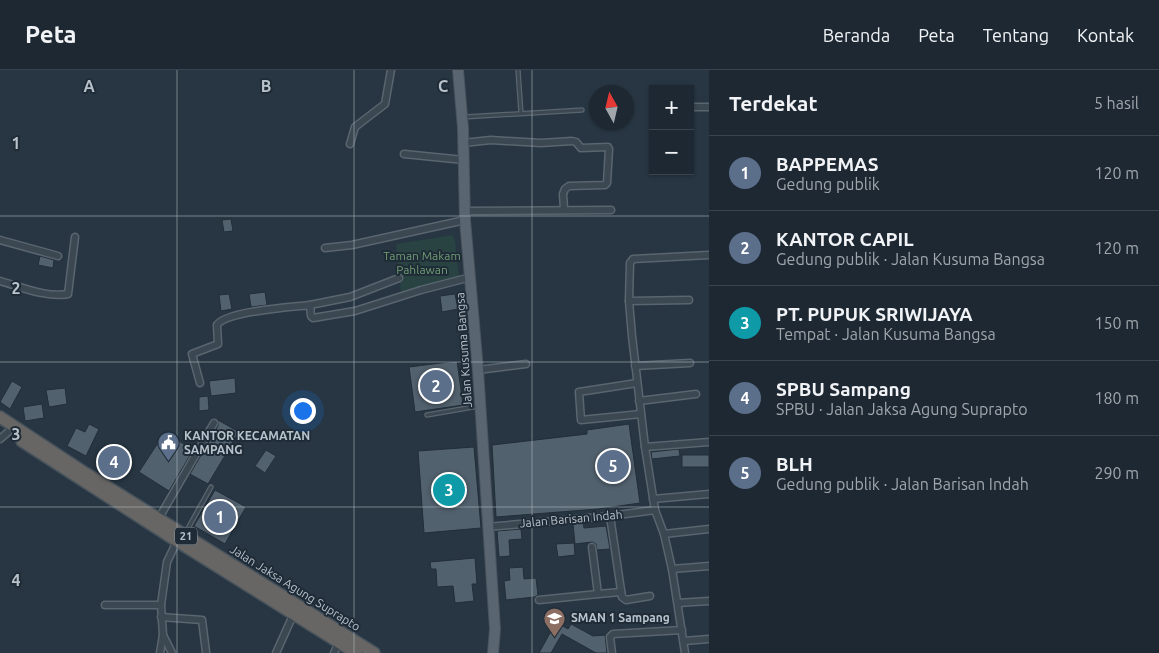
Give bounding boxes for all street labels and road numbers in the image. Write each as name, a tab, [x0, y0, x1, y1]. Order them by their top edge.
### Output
street label: Jalan Kusuma Bangsa	[453, 292, 474, 408]
street label: Jalan Barisan Indah	[519, 508, 623, 529]
road number: 21	[175, 528, 197, 544]
street label: Jalan Jaksa Agung Suprapto	[228, 542, 363, 633]

